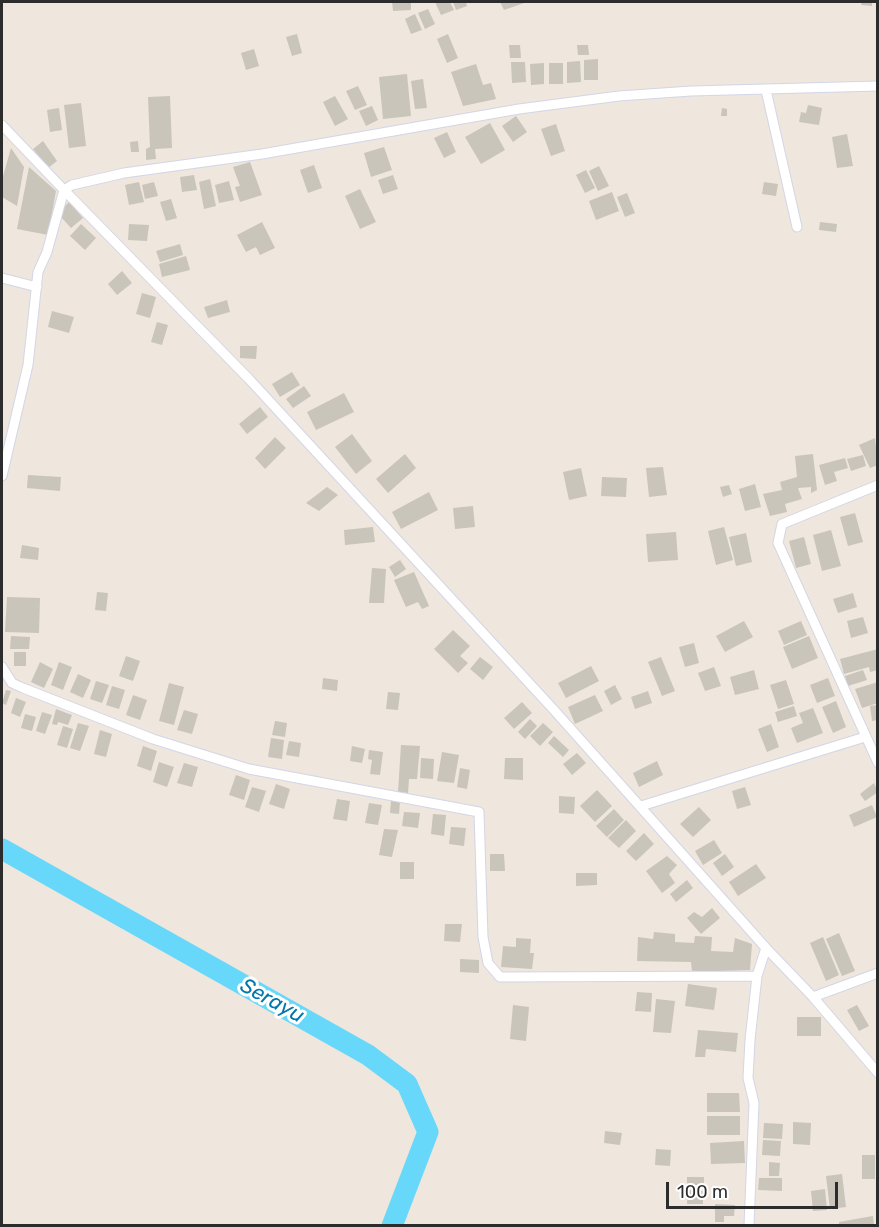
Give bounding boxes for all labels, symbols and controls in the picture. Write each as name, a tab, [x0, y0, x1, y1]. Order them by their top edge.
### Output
water label: Serayu	[236, 973, 308, 1029]
scale bar	[669, 1170, 842, 1208]
text: 100 m	[677, 1181, 728, 1203]

